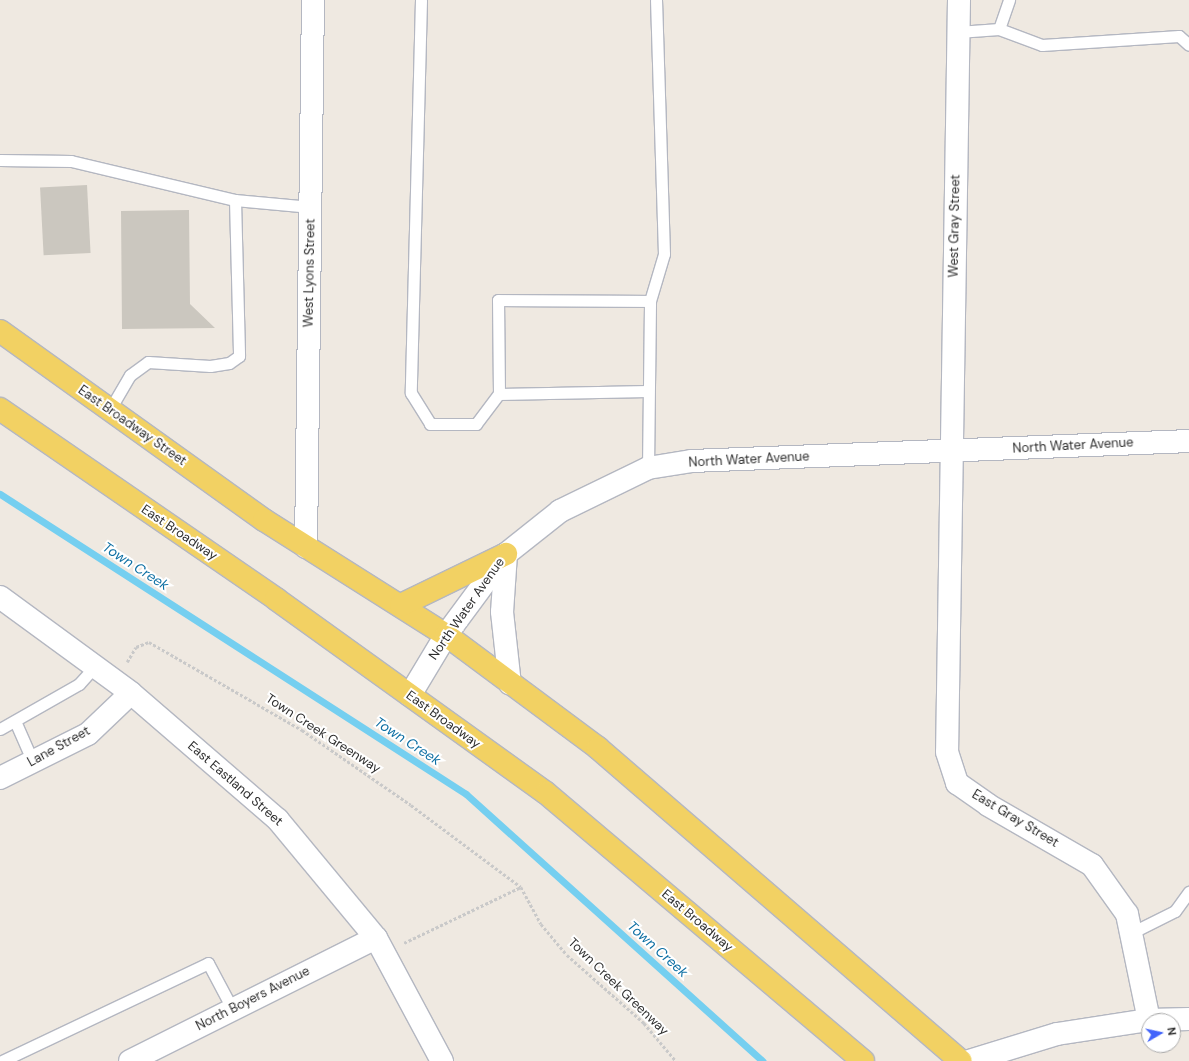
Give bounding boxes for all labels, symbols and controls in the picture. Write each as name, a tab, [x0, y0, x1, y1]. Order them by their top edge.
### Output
street label: West Gray Street	[946, 174, 964, 278]
street label: West Lyons Street	[301, 218, 319, 328]
street label: East Broadway Street	[75, 383, 189, 469]
street label: North Water Avenue	[1012, 435, 1134, 457]
street label: North Water Avenue	[688, 449, 810, 471]
street label: East Broadway	[138, 502, 220, 564]
water label: Town Creek	[100, 538, 172, 594]
street label: North Water Avenue	[426, 555, 508, 663]
street label: East Broadway	[403, 688, 483, 752]
street label: Town Creek Greenway	[263, 691, 383, 777]
water label: Town Creek	[372, 713, 444, 769]
street label: Lane Street	[25, 723, 93, 771]
street label: East Eastland Street	[184, 738, 286, 830]
street label: East Gray Street	[969, 787, 1061, 851]
street label: East Broadway	[658, 887, 736, 955]
water label: Town Creek	[624, 917, 692, 981]
street label: Town Creek Greenway	[565, 935, 671, 1039]
street label: North Boyers Avenue	[194, 964, 312, 1034]
north arrow	[1141, 1013, 1181, 1053]
text: N	[1164, 1026, 1179, 1036]

